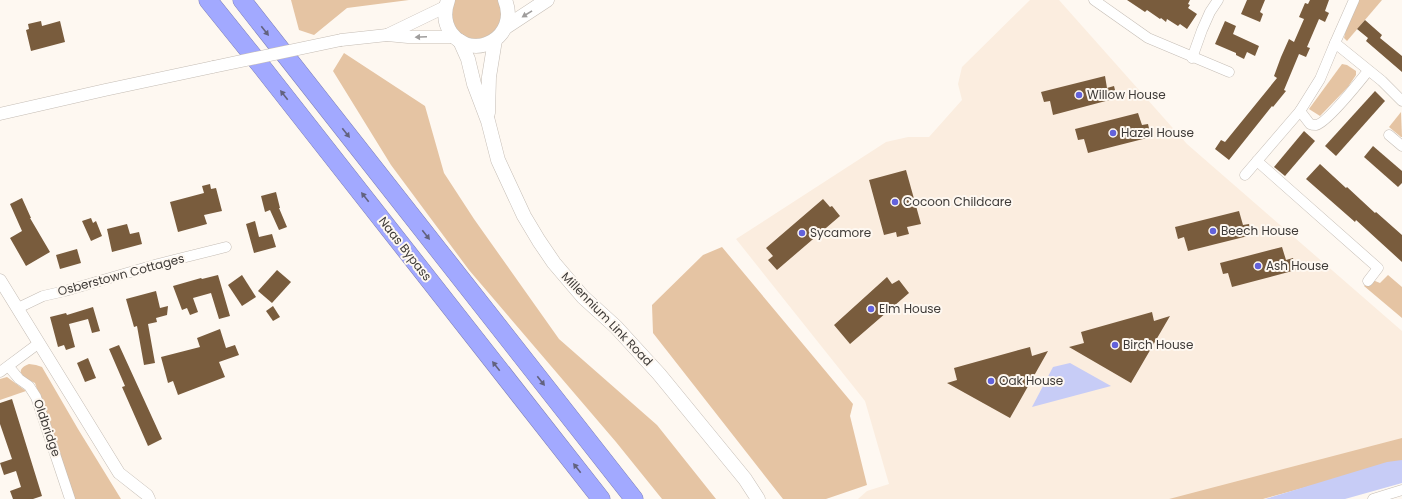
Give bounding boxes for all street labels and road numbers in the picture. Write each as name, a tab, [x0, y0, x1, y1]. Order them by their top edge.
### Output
street label: Naas Bypass	[375, 213, 436, 284]
street label: Osberstown Cottages	[56, 249, 186, 300]
street label: Millennium Link Road	[558, 268, 657, 369]
street label: Oldbridge	[30, 397, 65, 459]

